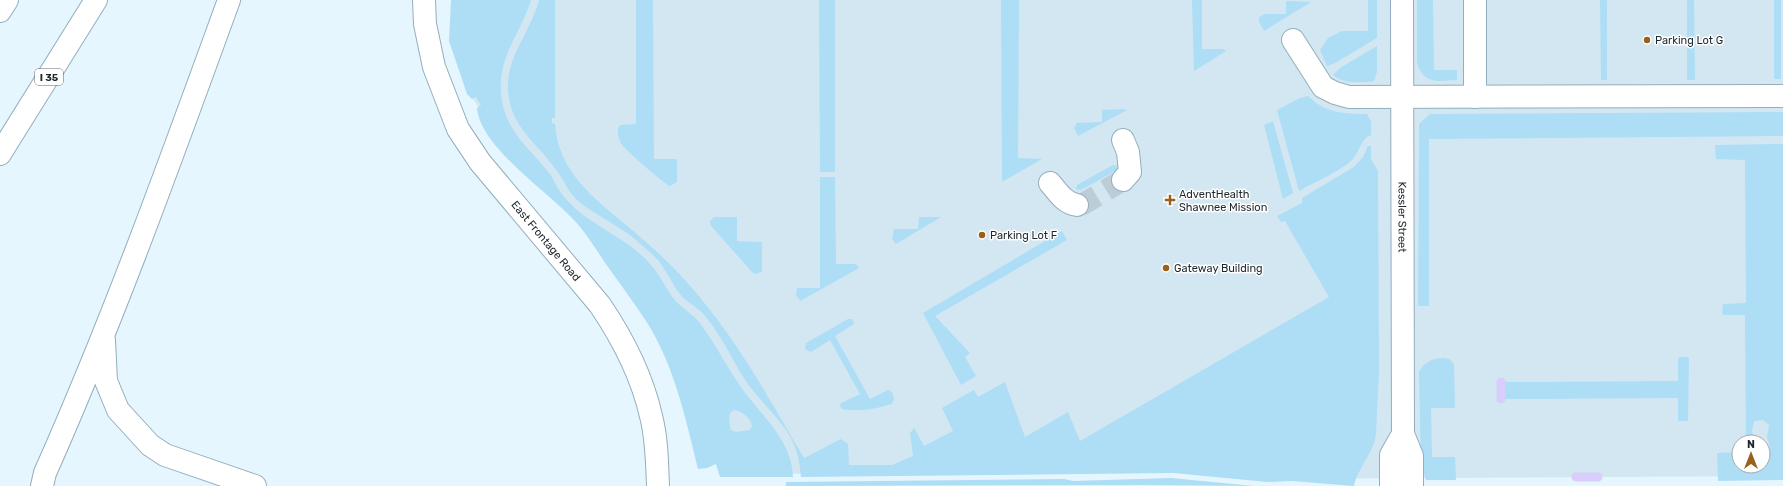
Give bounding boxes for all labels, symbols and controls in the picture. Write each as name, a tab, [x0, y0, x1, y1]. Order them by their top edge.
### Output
place label: Parking Lot G	[1655, 34, 1723, 47]
marker: Parking Lot G	[1642, 35, 1652, 45]
road number: I 35	[35, 69, 63, 85]
street label: Kessler Street	[1395, 181, 1409, 253]
place label: AdventHealth Shawnee Mission	[1179, 188, 1267, 214]
marker: AdventHealth Shawnee Mission	[1164, 194, 1176, 206]
street label: East Frontage Road	[508, 198, 583, 284]
place label: Parking Lot F	[990, 229, 1057, 242]
marker: Parking Lot F	[977, 230, 987, 240]
place label: Gateway Building	[1174, 262, 1263, 275]
marker: Gateway Building	[1161, 263, 1171, 273]
north arrow	[1731, 434, 1771, 474]
text: N	[1747, 438, 1755, 451]

